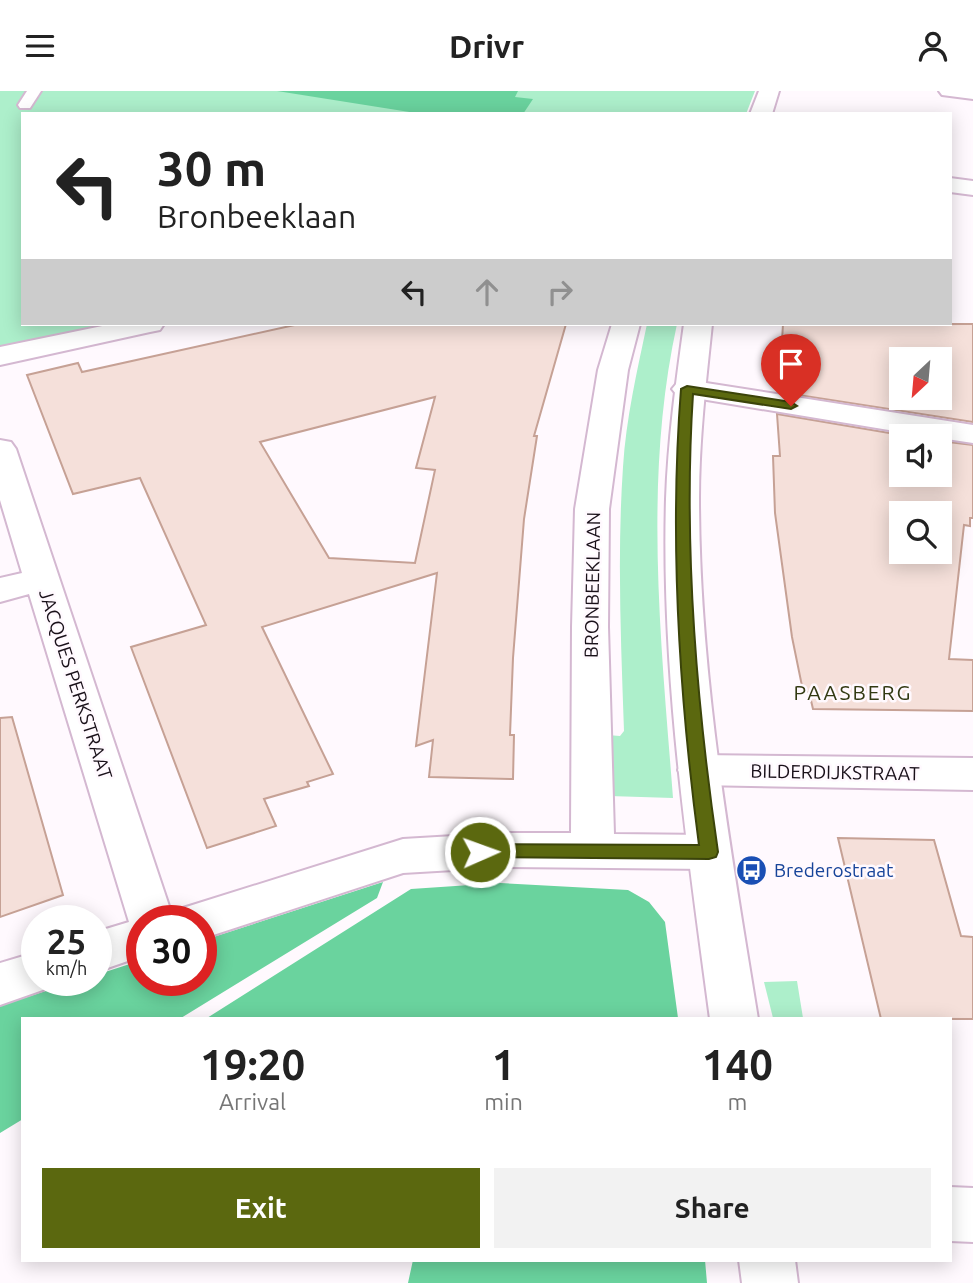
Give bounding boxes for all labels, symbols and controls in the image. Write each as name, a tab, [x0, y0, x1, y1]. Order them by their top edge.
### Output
icon: menu	[21, 27, 59, 65]
icon: person	[914, 27, 952, 65]
text: Drivr	[449, 28, 524, 64]
icon: left	[42, 140, 133, 231]
text: 30 m	[157, 140, 266, 195]
text: Bronbeeklaan	[157, 198, 356, 234]
icon: left	[395, 273, 433, 311]
icon: ahead	[468, 273, 506, 311]
icon: right	[541, 273, 579, 311]
pin	[761, 334, 821, 406]
icon: arrive	[772, 345, 810, 383]
north arrow	[889, 347, 952, 409]
map controls	[889, 347, 952, 564]
button: sound	[889, 424, 952, 487]
button: search	[889, 501, 952, 564]
street label: BRONBEEKLAAN	[580, 512, 604, 658]
street label: JACQUES PERKSTRAAT	[35, 586, 117, 782]
district label: PAASBERG	[794, 680, 912, 704]
street label: BILDERDIJKSTRAAT	[750, 760, 920, 784]
position arrow	[443, 815, 517, 889]
bus stop icon: Brederostraat	[734, 853, 768, 887]
place label: Brederostraat	[774, 859, 894, 881]
speed limit sign: 30	[126, 905, 217, 996]
text: 25	[47, 921, 86, 961]
text: km/h	[46, 958, 87, 978]
text: 19:20	[200, 1041, 305, 1088]
text: 1	[492, 1041, 515, 1088]
text: 140	[702, 1041, 773, 1088]
text: Arrival	[219, 1089, 286, 1114]
text: min	[484, 1089, 523, 1114]
text: m	[727, 1089, 747, 1114]
button: Exit	[42, 1168, 480, 1248]
button: Share	[494, 1168, 931, 1248]

